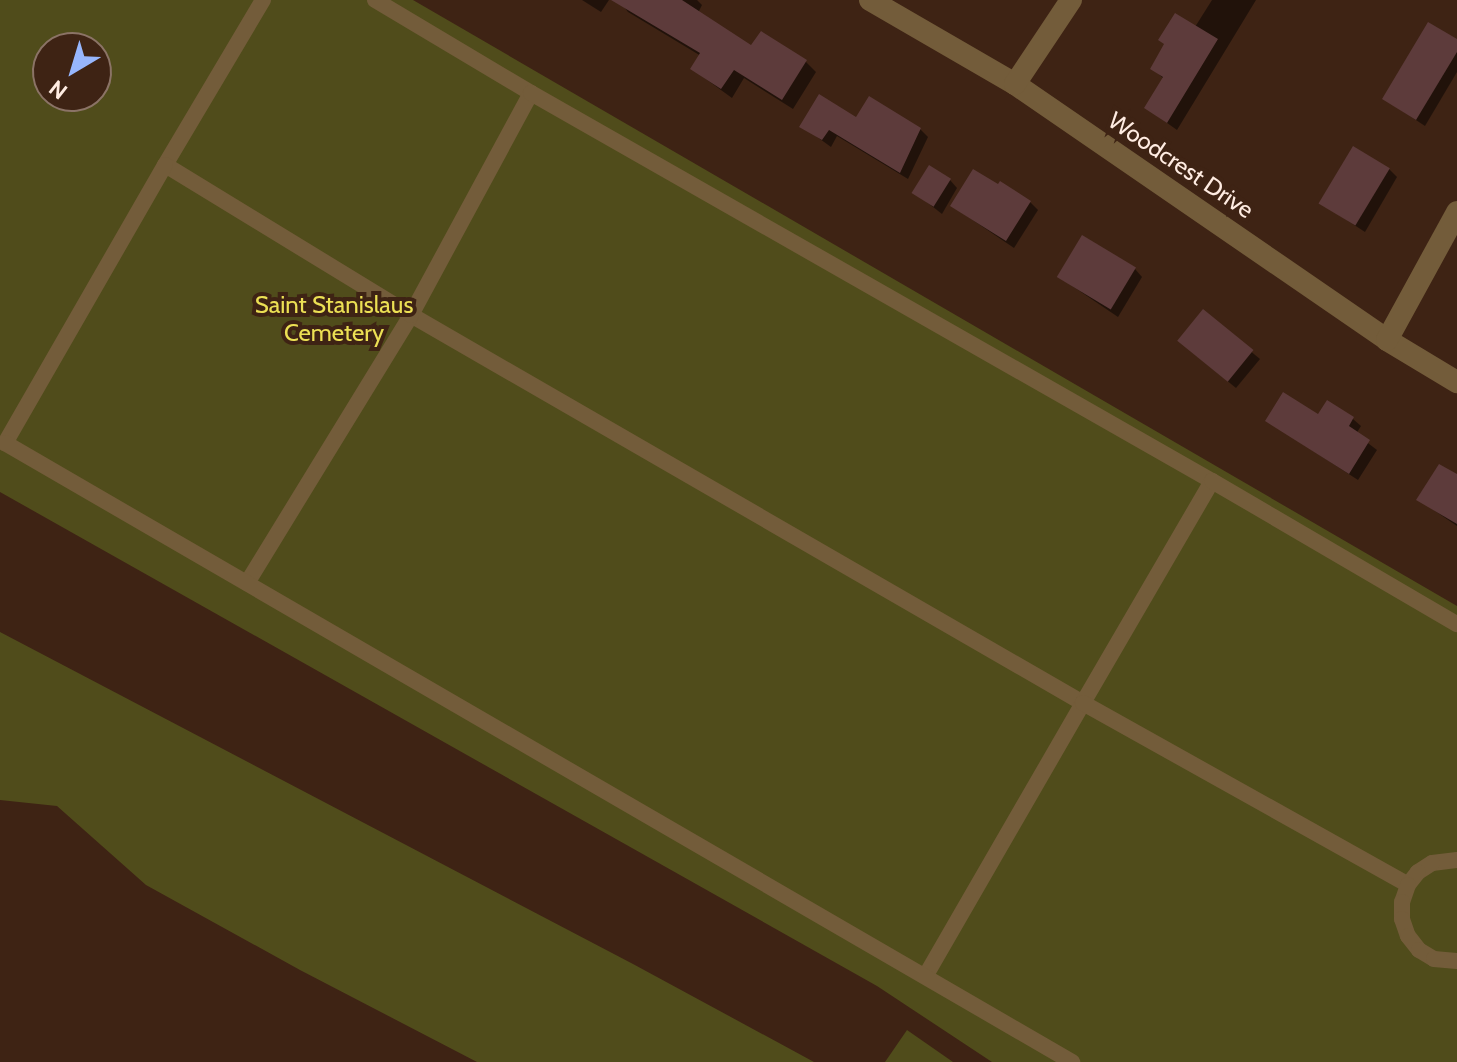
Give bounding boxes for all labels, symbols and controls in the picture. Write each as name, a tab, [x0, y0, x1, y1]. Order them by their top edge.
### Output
north arrow	[32, 32, 112, 112]
text: N	[44, 74, 73, 105]
street label: Woodcrest Drive	[1103, 106, 1259, 224]
park label: Saint Stanislaus Cemetery	[255, 291, 413, 347]

